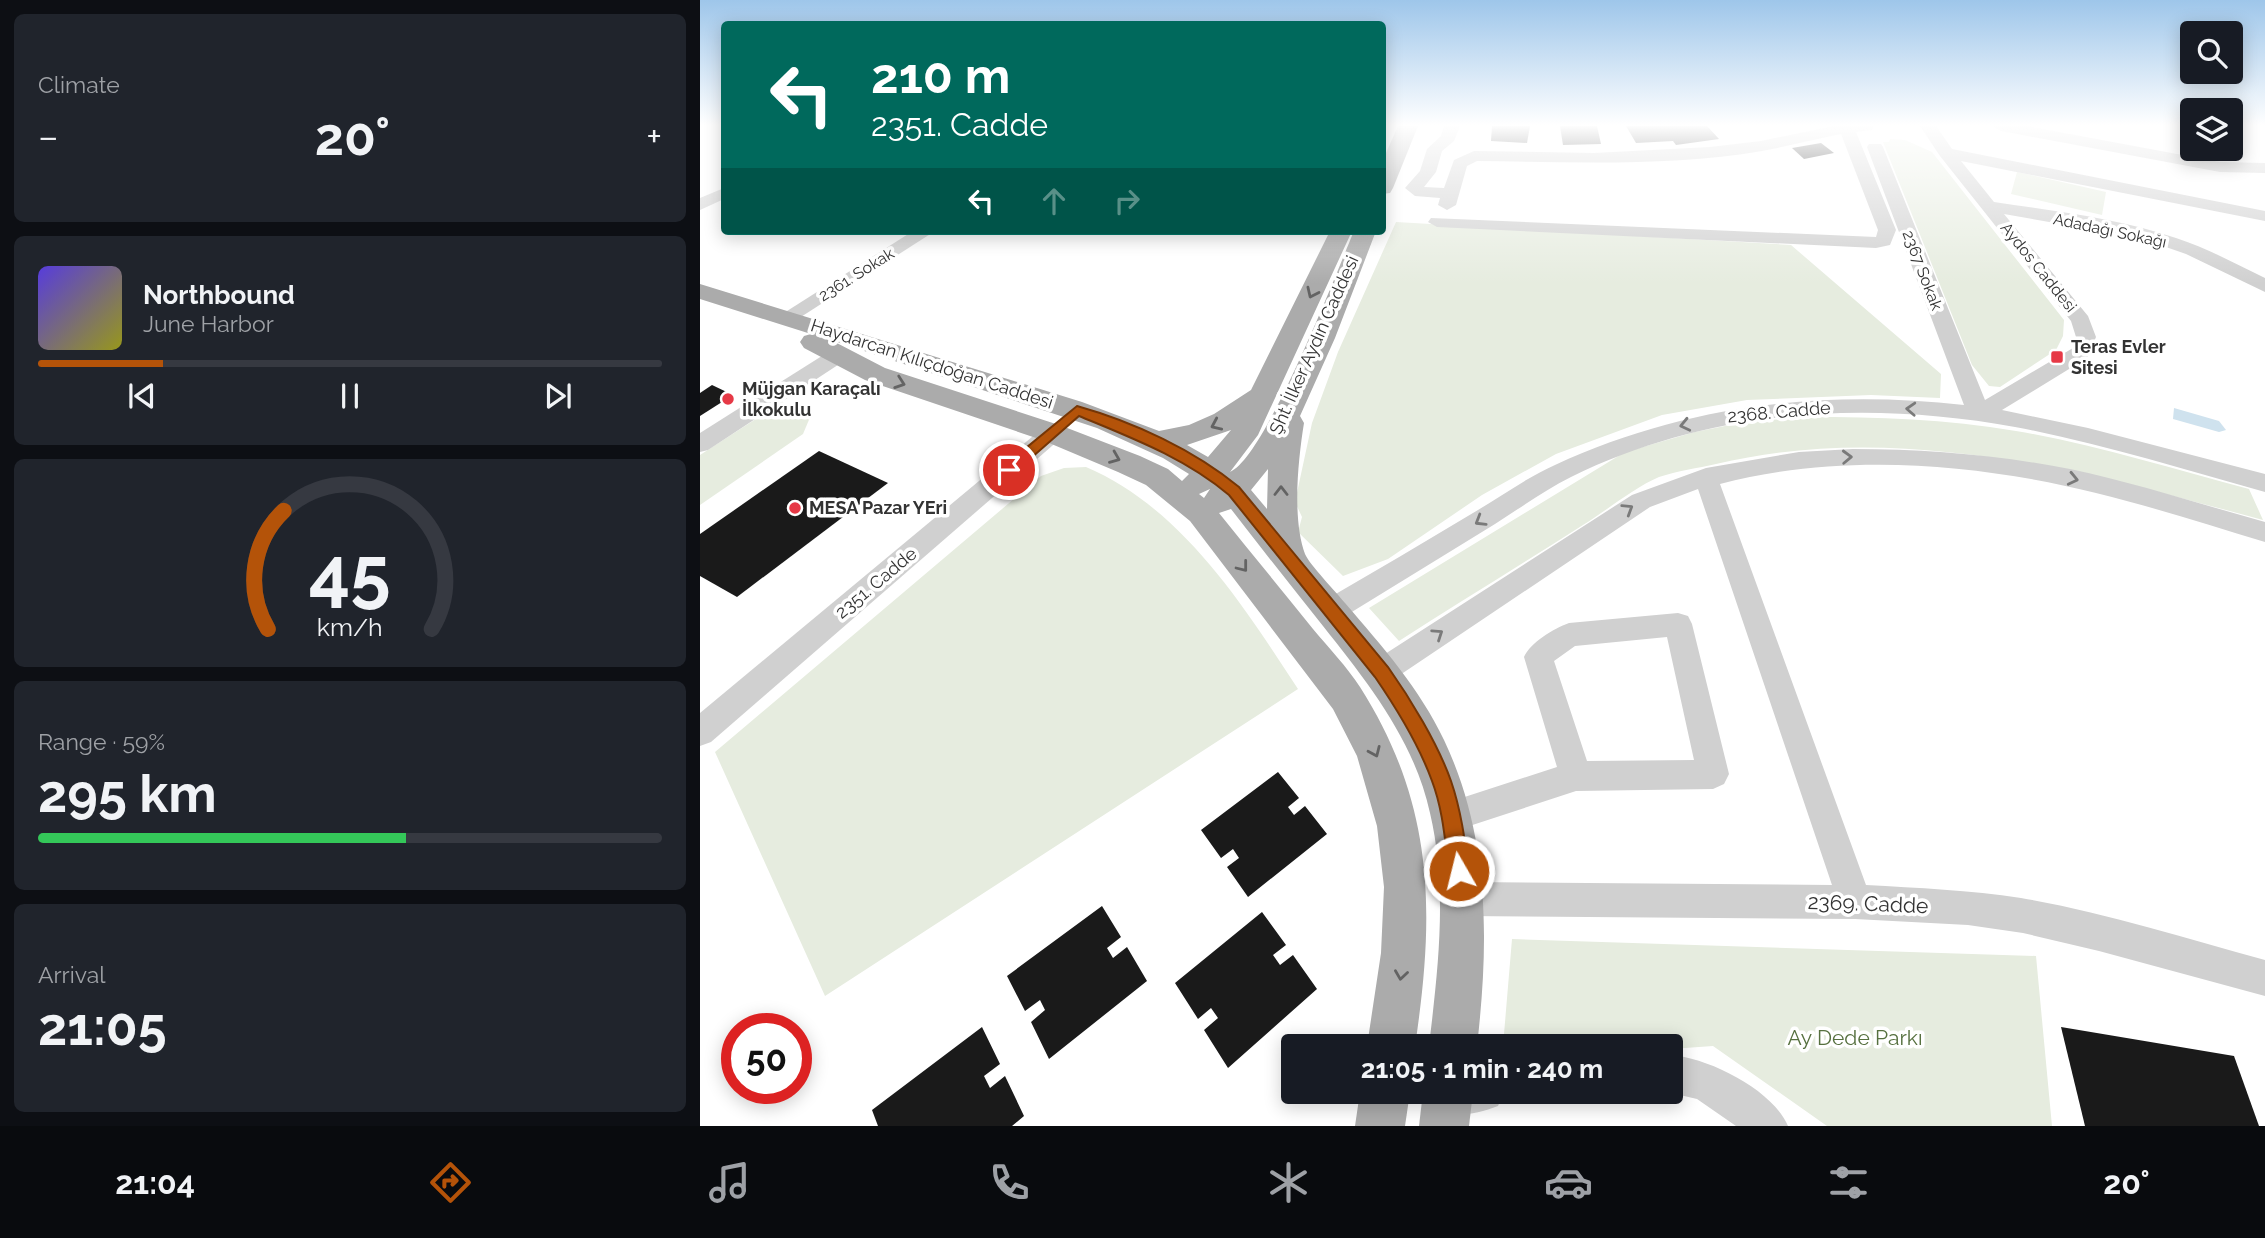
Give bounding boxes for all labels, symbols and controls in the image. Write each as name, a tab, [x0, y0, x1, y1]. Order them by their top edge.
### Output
map controls	[2180, 21, 2243, 161]
button: search	[2180, 21, 2243, 84]
text: 210 m	[871, 47, 1010, 104]
icon: left	[756, 49, 847, 140]
text: Climate	[38, 71, 120, 98]
button: layers	[2180, 98, 2243, 161]
text: 20°	[315, 106, 390, 167]
text: 2351. Cadde	[871, 106, 1048, 143]
text: −	[38, 114, 58, 159]
text: +	[646, 114, 662, 159]
icon: left	[962, 182, 1000, 220]
icon: ahead	[1035, 182, 1073, 220]
icon: right	[1108, 182, 1146, 220]
street label: Adadağı Sokağı	[2052, 209, 2168, 252]
street label: Aydos Caddesi	[1997, 219, 2081, 316]
street label: 2367 Sokak	[1899, 228, 1947, 313]
street label: 2361. Sokak	[815, 243, 898, 305]
street label: Şht. İlker Aydın Caddesi	[1265, 252, 1362, 437]
text: Northbound	[143, 280, 295, 310]
one-way arrow	[1306, 286, 1320, 298]
text: June Harbor	[143, 310, 274, 337]
street label: Haydarcan Kılıçdoğan Caddesi	[808, 314, 1056, 413]
place label: Teras Evler Sitesi	[2071, 336, 2166, 378]
marker: Teras Evler Sitesi	[2049, 349, 2065, 365]
one-way arrow	[894, 375, 906, 389]
icon: previous	[123, 377, 161, 415]
icon: pause	[331, 377, 369, 415]
icon: next	[539, 377, 577, 415]
place label: Müjgan Karaçalı İlkokulu	[742, 378, 881, 420]
marker: Müjgan Karaçalı İlkokulu	[720, 391, 736, 407]
street label: 2368. Cadde	[1726, 396, 1832, 426]
one-way arrow	[1905, 401, 1916, 416]
one-way arrow	[1211, 417, 1223, 431]
one-way arrow	[1679, 417, 1691, 431]
pin	[979, 440, 1039, 500]
one-way arrow	[1842, 449, 1853, 464]
one-way arrow	[1108, 450, 1120, 464]
icon: arrive	[990, 451, 1028, 489]
one-way arrow	[2067, 471, 2079, 486]
one-way arrow	[1273, 486, 1289, 496]
place label: MESA Pazar YEri	[809, 497, 947, 518]
marker: MESA Pazar YEri	[787, 500, 803, 516]
one-way arrow	[1621, 504, 1634, 517]
one-way arrow	[1475, 513, 1488, 526]
text: 45	[309, 531, 391, 616]
street label: 2351. Cadde	[831, 542, 921, 623]
one-way arrow	[1235, 559, 1248, 572]
text: km/h	[317, 612, 383, 642]
one-way arrow	[1431, 629, 1444, 642]
text: Range · 59%	[38, 728, 165, 755]
one-way arrow	[1367, 744, 1381, 757]
text: 295 km	[38, 763, 217, 824]
position arrow	[1422, 834, 1496, 908]
street label: 2369. Cadde	[1807, 889, 1929, 918]
text: Arrival	[38, 961, 105, 988]
one-way arrow	[1394, 969, 1409, 980]
text: 21:05	[38, 996, 167, 1057]
speed limit sign: 50	[721, 1013, 812, 1104]
park label: Ay Dede Parkı	[1787, 1025, 1923, 1050]
text: 21:05 · 1 min · 240 m	[1361, 1054, 1603, 1084]
icon: directions	[426, 1158, 475, 1207]
icon: music	[705, 1158, 754, 1207]
icon: phone	[985, 1158, 1034, 1207]
icon: climate	[1264, 1158, 1313, 1207]
icon: car	[1544, 1158, 1593, 1207]
icon: filters	[1824, 1158, 1873, 1207]
text: 21:04	[115, 1164, 195, 1201]
text: 20°	[2103, 1164, 2150, 1201]

